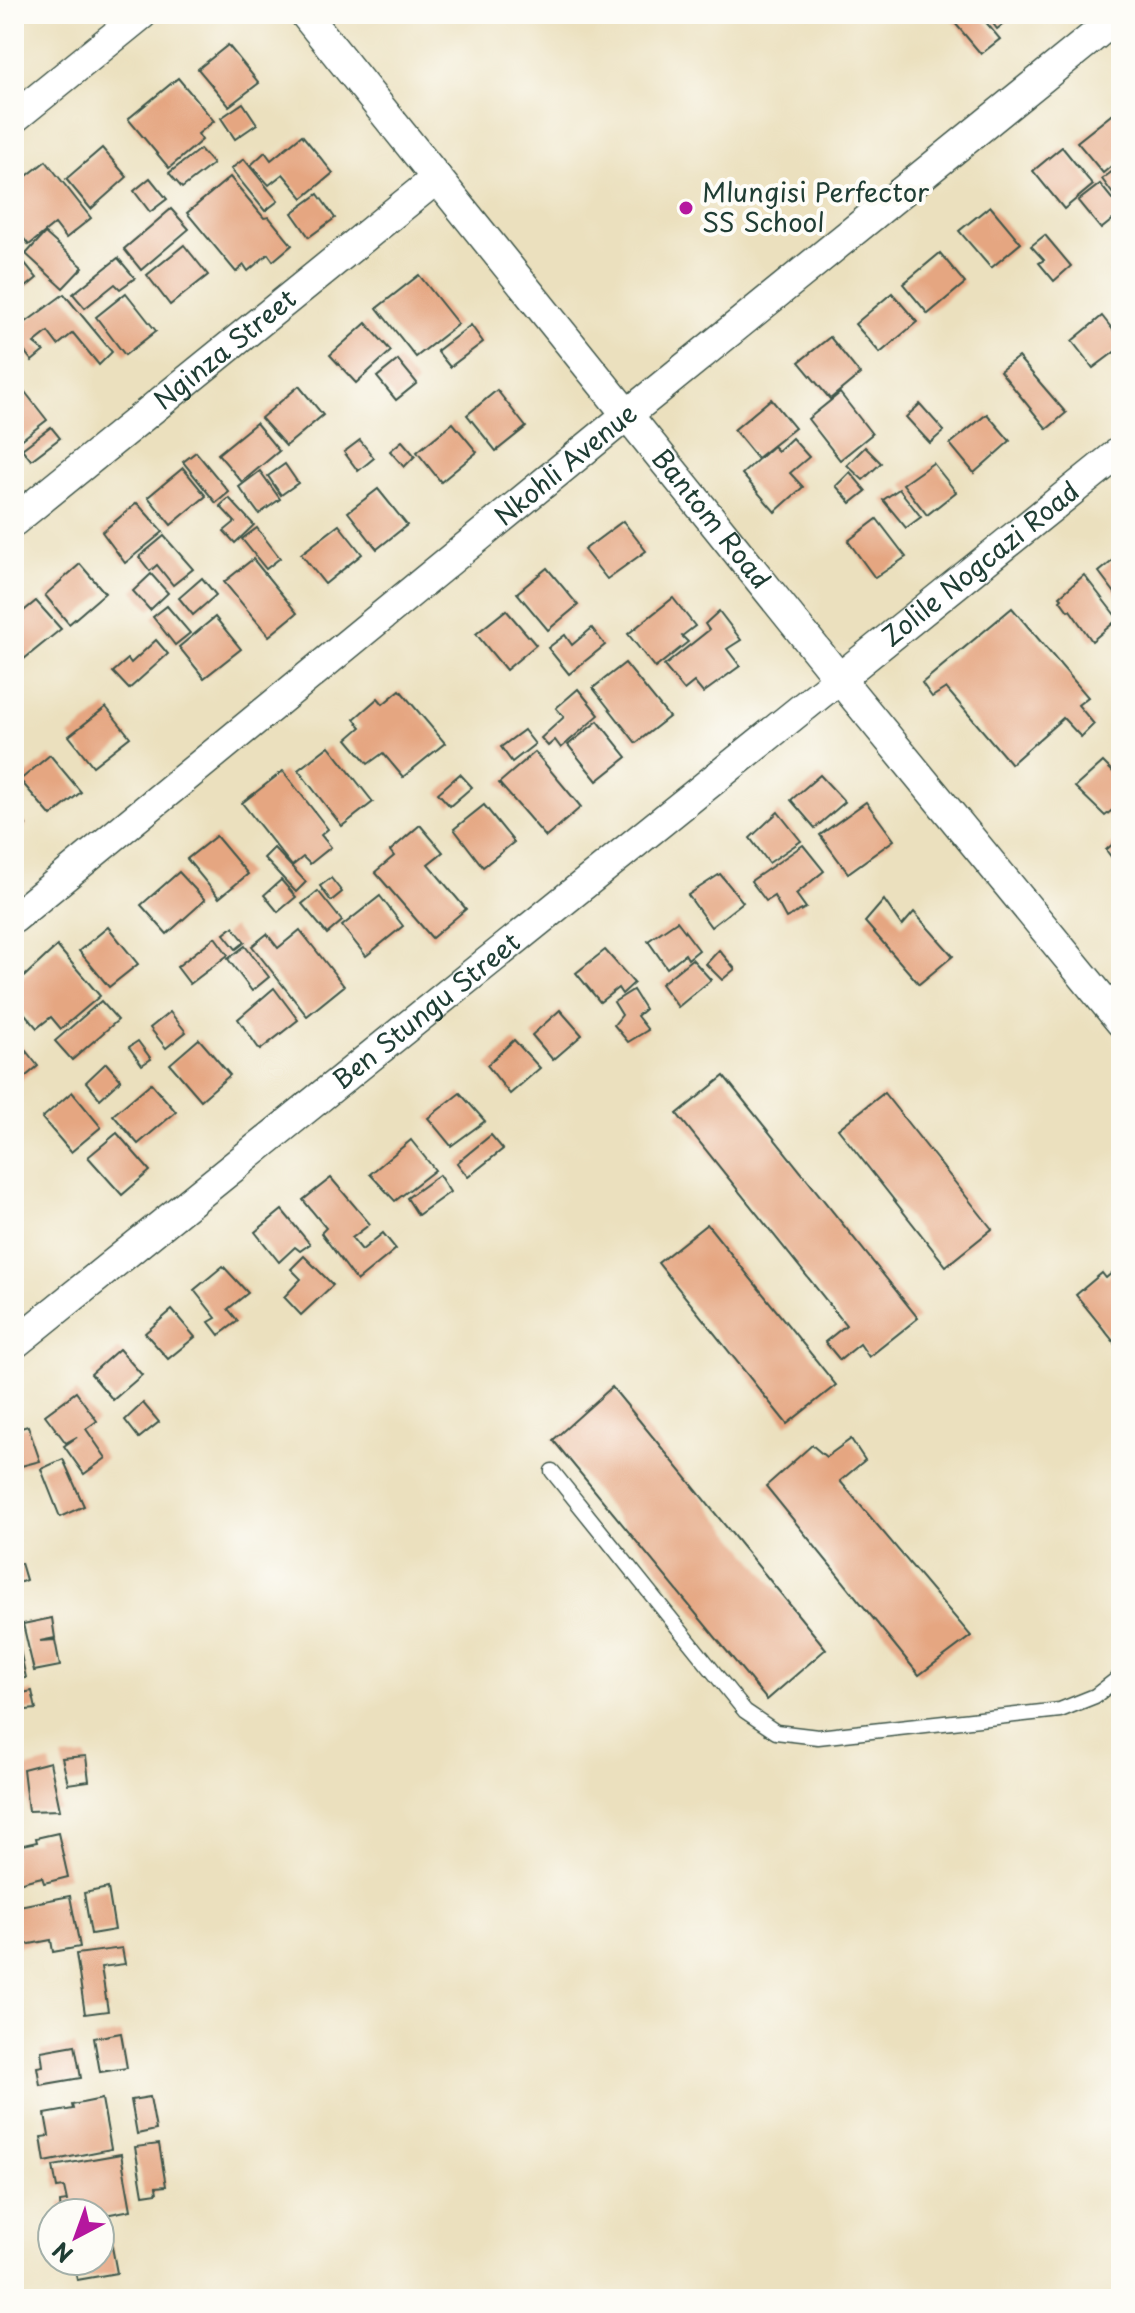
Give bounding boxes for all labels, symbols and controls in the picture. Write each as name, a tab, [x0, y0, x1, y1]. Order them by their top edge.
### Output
place label: Mlungisi Perfector SS School	[702, 172, 930, 241]
marker: Mlungisi Perfector SS School	[677, 199, 695, 217]
street label: Nginza Street	[145, 279, 304, 418]
street label: Nkohli Avenue	[485, 393, 645, 534]
street label: Bantom Road	[644, 439, 781, 597]
street label: Zolile Nogcazi Road	[873, 471, 1087, 655]
street label: Ben Stungu Street	[323, 922, 528, 1098]
north arrow	[36, 2197, 116, 2277]
text: N	[44, 2235, 79, 2271]

